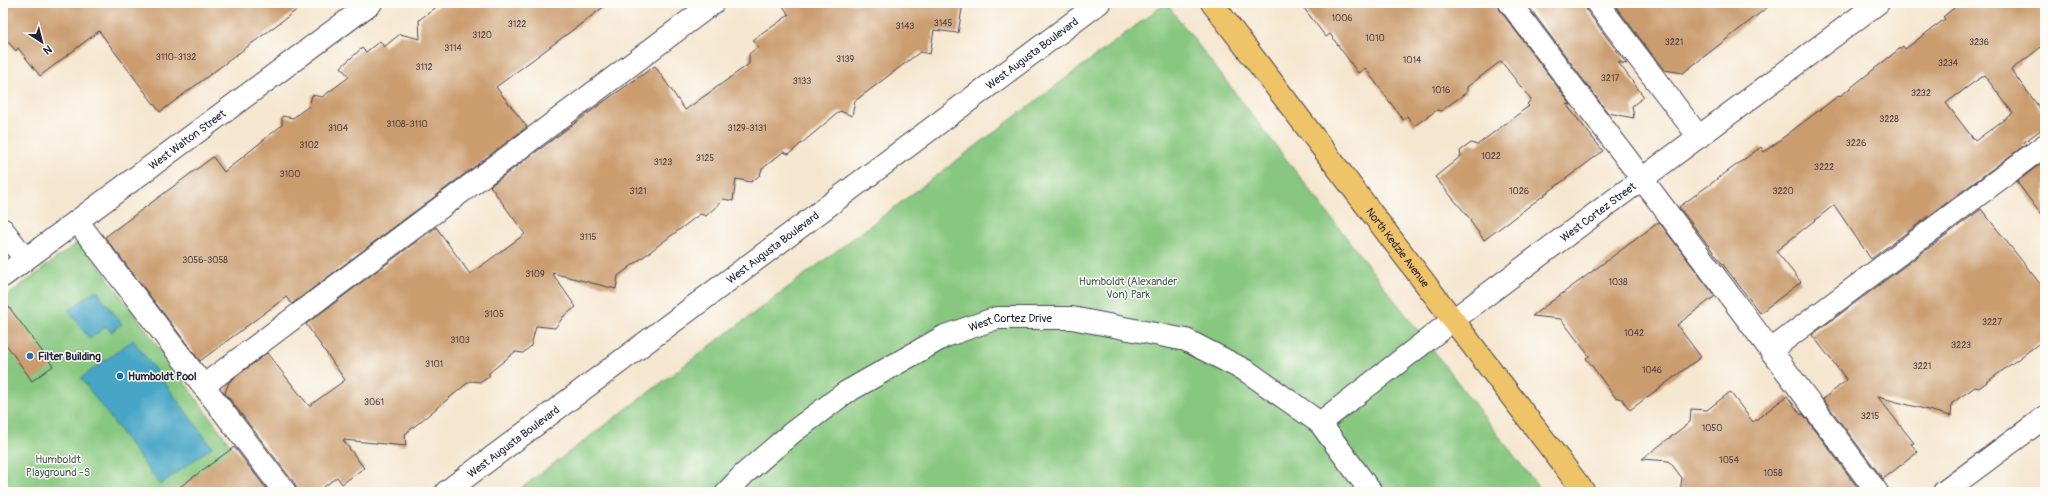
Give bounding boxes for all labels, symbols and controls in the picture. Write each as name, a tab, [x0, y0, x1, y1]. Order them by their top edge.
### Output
house number: 1006	[1331, 13, 1353, 24]
street label: West Augusta Boulevard	[984, 15, 1081, 92]
house number: 3145	[934, 18, 952, 29]
house number: 3122	[508, 19, 526, 30]
house number: 3143	[896, 21, 914, 32]
north arrow	[22, 22, 62, 62]
house number: 3120	[472, 30, 492, 41]
house number: 1010	[1365, 33, 1385, 44]
house number: 3221	[1665, 37, 1683, 48]
house number: 3236	[1969, 37, 1989, 48]
text: N	[40, 42, 54, 57]
house number: 3114	[444, 43, 462, 54]
house number: 3110-3132	[156, 52, 196, 63]
house number: 3139	[836, 54, 854, 65]
house number: 1014	[1403, 55, 1422, 66]
house number: 3234	[1938, 58, 1959, 69]
house number: 3112	[415, 62, 433, 73]
house number: 3217	[1601, 73, 1619, 84]
house number: 3133	[793, 76, 811, 87]
house number: 1016	[1432, 85, 1450, 96]
house number: 3232	[1911, 88, 1931, 99]
street label: West Walton Street	[146, 107, 229, 173]
house number: 3228	[1879, 114, 1899, 125]
house number: 3108-3110	[386, 119, 428, 130]
house number: 3104	[328, 123, 349, 134]
house number: 3129-3131	[727, 123, 767, 134]
house number: 3226	[1846, 138, 1866, 149]
house number: 3102	[299, 140, 319, 151]
house number: 1022	[1481, 151, 1501, 162]
house number: 3125	[696, 153, 714, 164]
house number: 3123	[654, 157, 672, 168]
house number: 3222	[1814, 162, 1834, 173]
house number: 3100	[280, 169, 300, 180]
street label: West Cortez Street	[1558, 180, 1639, 245]
house number: 3121	[629, 186, 647, 197]
house number: 1026	[1509, 186, 1529, 197]
house number: 3220	[1772, 186, 1794, 197]
street label: North Kedzie Avenue	[1363, 205, 1432, 290]
street label: West Augusta Boulevard	[724, 209, 822, 287]
house number: 3115	[580, 232, 597, 243]
house number: 3056-3058	[182, 255, 228, 266]
house number: 3109	[525, 269, 545, 280]
park label: Humboldt (Alexander Von) Park	[1079, 275, 1177, 301]
house number: 1038	[1608, 277, 1628, 288]
house number: 3105	[484, 309, 504, 320]
street label: West Cortez Drive	[967, 312, 1053, 334]
house number: 3227	[1982, 317, 2002, 328]
house number: 1042	[1624, 328, 1644, 339]
house number: 3103	[450, 335, 470, 346]
house number: 3223	[1951, 340, 1971, 351]
place label: Filter Building	[38, 350, 101, 363]
marker: Filter Building	[25, 351, 35, 361]
house number: 3101	[425, 359, 443, 370]
house number: 3221	[1913, 361, 1931, 372]
house number: 1046	[1642, 365, 1662, 376]
place label: Humboldt Pool	[128, 370, 197, 383]
marker: Humboldt Pool	[115, 371, 125, 381]
house number: 3061	[364, 397, 384, 408]
street label: West Augusta Boulevard	[465, 403, 562, 481]
house number: 3215	[1861, 411, 1879, 422]
house number: 1050	[1702, 423, 1722, 434]
park label: Humboldt Playground -S	[26, 453, 90, 479]
house number: 1054	[1719, 455, 1740, 466]
house number: 1058	[1763, 468, 1783, 479]

